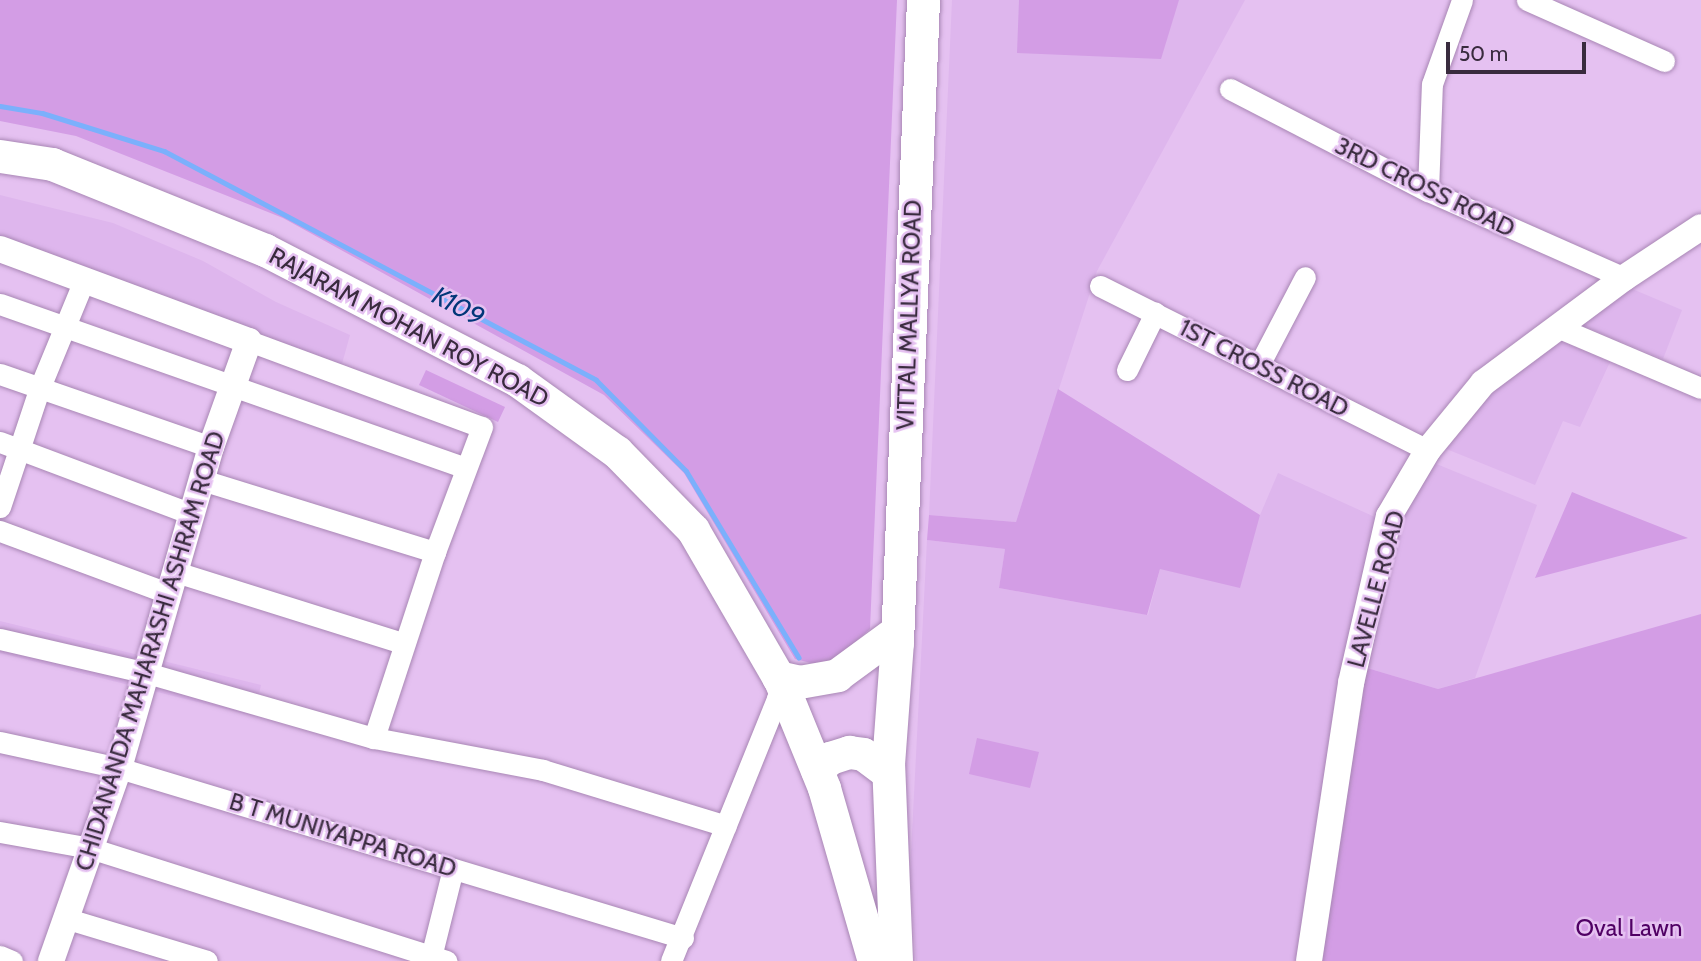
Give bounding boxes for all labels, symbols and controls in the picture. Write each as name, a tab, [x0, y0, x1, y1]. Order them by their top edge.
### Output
scale bar	[1449, 28, 1589, 72]
text: 50 m	[1459, 41, 1508, 66]
street label: 3RD CROSS ROAD	[1330, 131, 1520, 243]
street label: VITTAL MALLYA ROAD	[891, 199, 927, 431]
street label: RAJARAM MOHAN ROY ROAD	[264, 241, 554, 413]
water label: K109	[427, 280, 489, 334]
street label: 1ST CROSS ROAD	[1175, 313, 1353, 423]
street label: CHIDANANDA MAHARASHI ASHRAM ROAD	[69, 428, 231, 874]
street label: LAVELLE ROAD	[1341, 507, 1411, 671]
street label: B T MUNIYAPPA ROAD	[226, 787, 460, 883]
park label: Oval Lawn	[1576, 914, 1682, 942]

